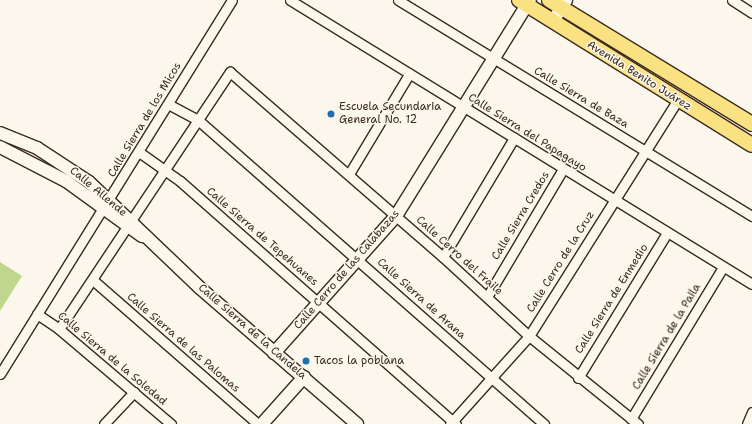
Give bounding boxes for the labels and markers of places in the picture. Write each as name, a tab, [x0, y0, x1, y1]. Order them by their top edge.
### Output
place label: Escuela Secundaria General No. 12	[339, 101, 441, 127]
marker: Escuela Secundaria General No. 12	[326, 109, 336, 119]
place label: Tacos la poblana	[314, 354, 404, 368]
marker: Tacos la poblana	[301, 356, 311, 366]

